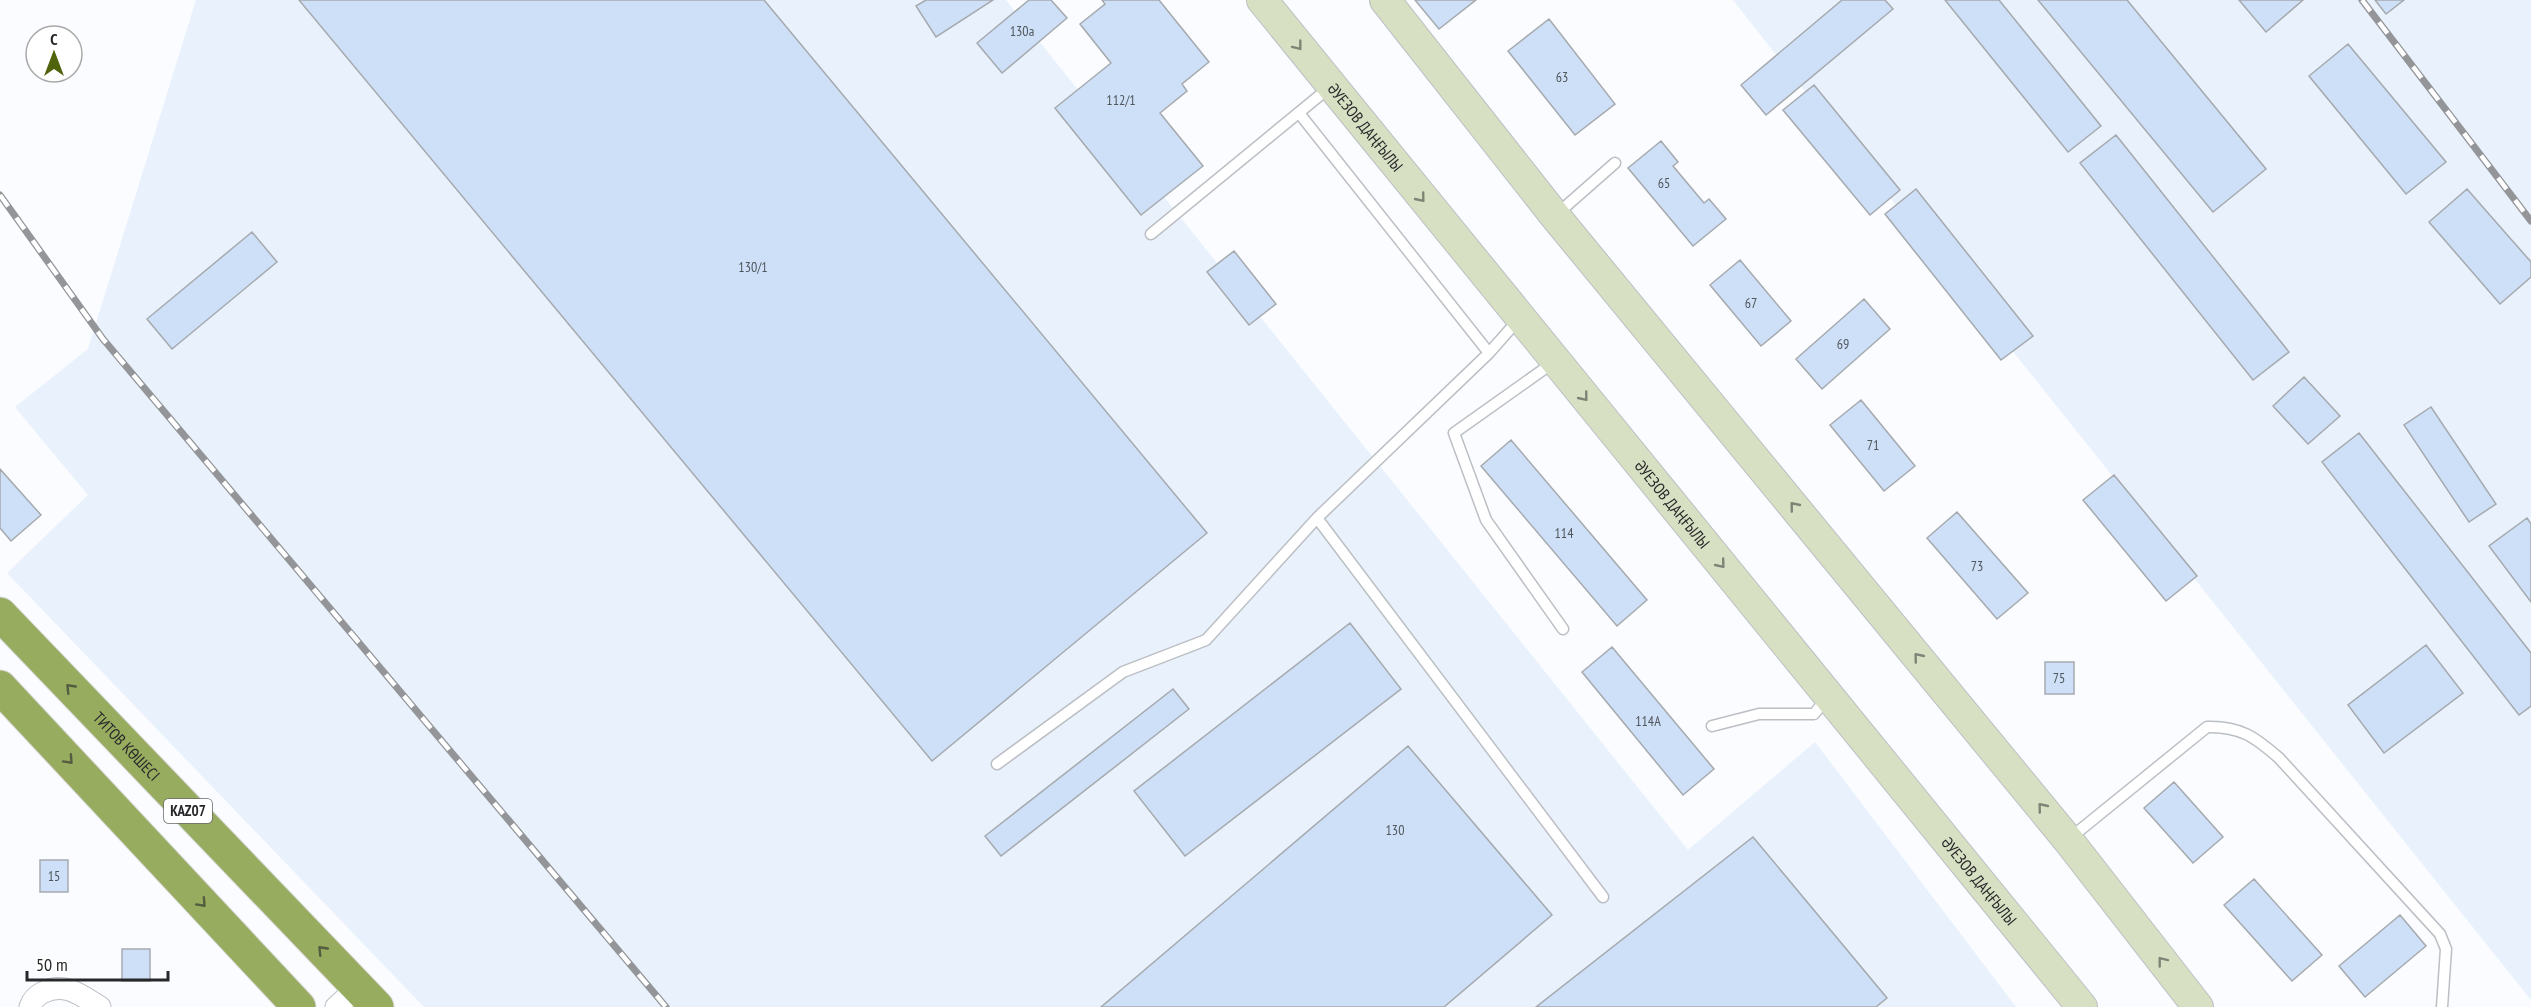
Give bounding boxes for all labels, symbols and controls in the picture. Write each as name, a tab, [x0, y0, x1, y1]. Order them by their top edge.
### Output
house number: 130а	[1010, 22, 1034, 40]
north arrow	[24, 24, 84, 84]
text: С	[50, 29, 58, 49]
one-way arrow	[1291, 39, 1302, 50]
house number: 63	[1556, 68, 1568, 86]
street label: ӘУЕЗОВ ДАҢҒЫЛЫ	[1324, 79, 1407, 175]
house number: 112/1	[1106, 91, 1136, 109]
house number: 65	[1658, 174, 1670, 192]
one-way arrow	[1413, 191, 1424, 202]
house number: 130/1	[738, 258, 768, 276]
house number: 67	[1745, 294, 1757, 312]
house number: 69	[1837, 335, 1849, 353]
one-way arrow	[1576, 391, 1587, 402]
house number: 71	[1867, 436, 1879, 454]
street label: ӘУЕЗОВ ДАҢҒЫЛЫ	[1631, 456, 1714, 552]
one-way arrow	[1790, 502, 1801, 513]
house number: 114	[1555, 524, 1574, 542]
house number: 73	[1971, 557, 1983, 575]
one-way arrow	[1714, 558, 1725, 569]
one-way arrow	[1914, 653, 1925, 664]
house number: 75	[2053, 669, 2065, 687]
one-way arrow	[67, 684, 78, 695]
street label: ТИТОВ КӨШЕСІ	[89, 707, 164, 785]
house number: 114А	[1635, 712, 1661, 730]
one-way arrow	[61, 753, 72, 764]
road number: KAZ07	[164, 799, 212, 823]
one-way arrow	[2038, 803, 2049, 814]
house number: 130	[1386, 821, 1404, 839]
street label: ӘУЕЗОВ ДАҢҒЫЛЫ	[1938, 833, 2021, 929]
house number: 15	[48, 867, 60, 885]
one-way arrow	[194, 895, 205, 906]
scale bar	[27, 944, 168, 982]
one-way arrow	[318, 946, 329, 957]
text: 50 m	[36, 953, 68, 976]
one-way arrow	[2158, 956, 2169, 967]

